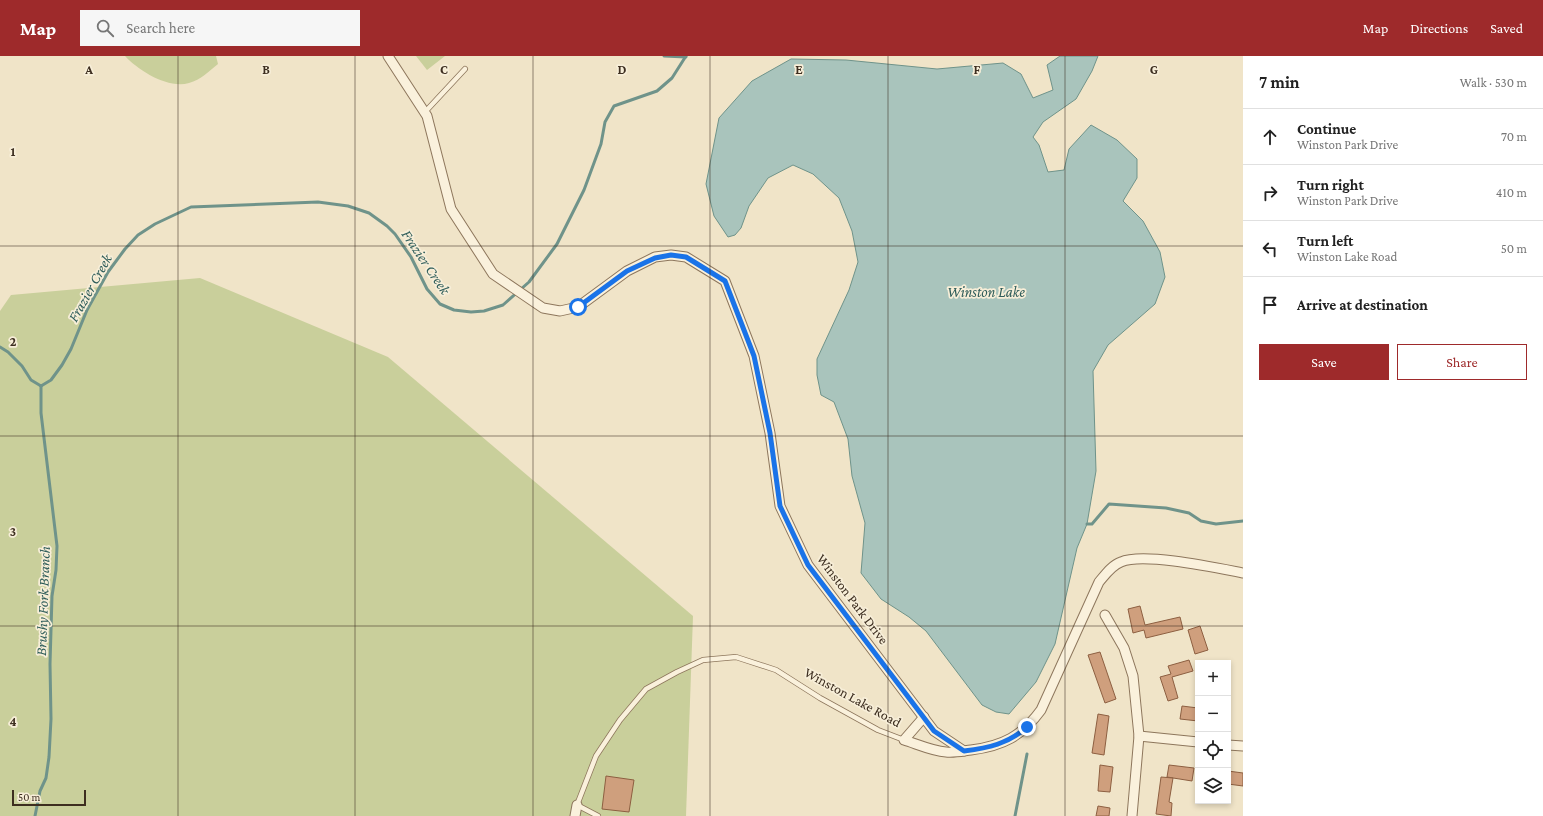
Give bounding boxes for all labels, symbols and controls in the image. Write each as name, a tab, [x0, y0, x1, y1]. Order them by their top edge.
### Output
search box	[80, 10, 360, 46]
icon: search	[94, 17, 116, 39]
text: Map	[20, 18, 56, 39]
text: Search here	[126, 20, 195, 36]
text: Map	[1363, 20, 1388, 36]
text: Directions	[1410, 20, 1468, 36]
text: Saved	[1490, 20, 1523, 36]
text: A	[84, 62, 93, 77]
text: B	[262, 62, 270, 77]
text: C	[440, 62, 448, 77]
text: D	[618, 62, 627, 77]
text: E	[795, 62, 803, 77]
text: F	[974, 62, 981, 77]
text: G	[1150, 62, 1158, 77]
text: 7 min	[1259, 73, 1300, 92]
text: Walk · 530 m	[1460, 75, 1527, 90]
text: Continue	[1297, 121, 1356, 137]
icon: ahead	[1259, 126, 1281, 148]
text: 70 m	[1501, 129, 1527, 144]
text: Winston Park Drive	[1297, 137, 1398, 152]
text: 1	[11, 144, 16, 159]
text: Turn right	[1297, 177, 1364, 193]
icon: right	[1259, 182, 1281, 204]
text: 410 m	[1496, 185, 1527, 200]
text: Winston Park Drive	[1297, 193, 1398, 208]
water label: Frazier Creek	[399, 227, 454, 299]
text: Turn left	[1297, 233, 1353, 249]
icon: left	[1259, 238, 1281, 260]
text: 50 m	[1501, 241, 1527, 256]
text: Winston Lake Road	[1297, 249, 1397, 264]
water label: Frazier Creek	[65, 250, 116, 324]
water label: Winston Lake	[947, 284, 1025, 300]
icon: arrive	[1259, 294, 1281, 316]
text: Arrive at destination	[1297, 297, 1428, 313]
route start	[569, 298, 587, 316]
text: 2	[10, 334, 17, 349]
button: Save	[1259, 344, 1389, 380]
button: Share	[1397, 344, 1527, 380]
text: 3	[10, 524, 16, 539]
water label: Brushy Fork Branch	[33, 546, 54, 656]
street label: Winston Park Drive	[814, 551, 892, 647]
map controls	[1195, 660, 1231, 804]
button: +	[1195, 660, 1231, 696]
street label: Winston Lake Road	[802, 664, 905, 731]
button: −	[1195, 696, 1231, 732]
text: 4	[9, 714, 17, 729]
route end	[1018, 718, 1036, 736]
button: locate	[1195, 732, 1231, 768]
button: layers	[1195, 768, 1231, 804]
scale bar	[12, 788, 86, 807]
text: 50 m	[18, 791, 40, 803]

